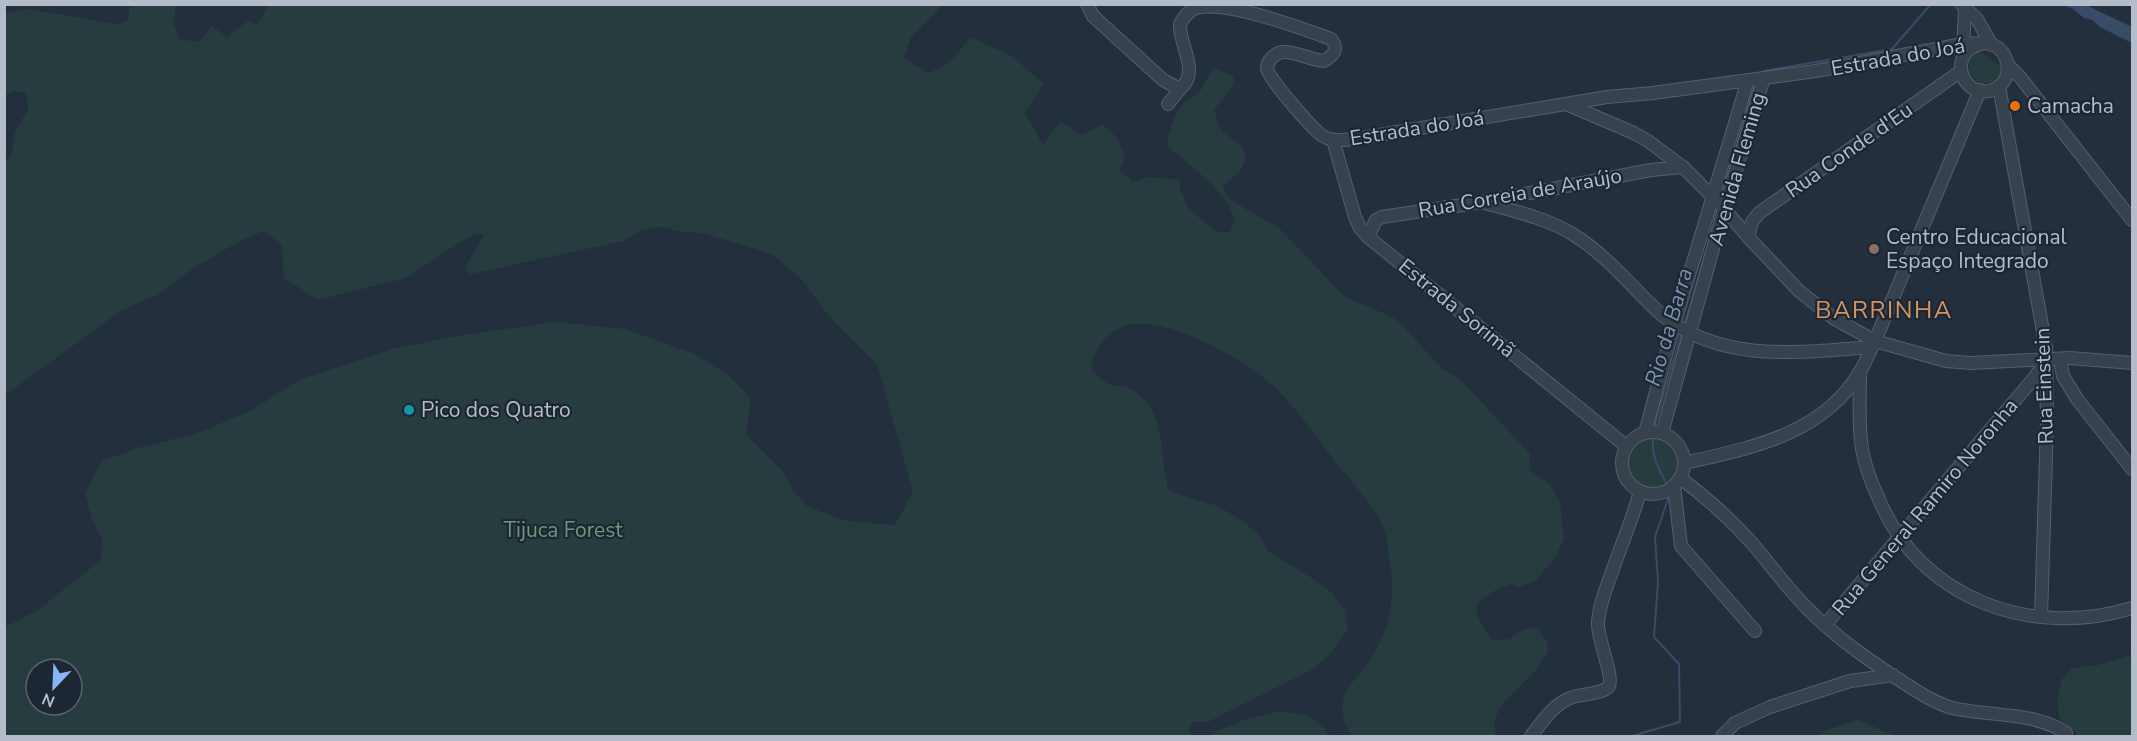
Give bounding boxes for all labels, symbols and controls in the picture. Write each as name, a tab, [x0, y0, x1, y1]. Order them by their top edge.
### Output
street label: Estrada do Joá	[1829, 31, 1967, 83]
street label: Avenida Fleming	[1702, 89, 1772, 249]
place label: Camacha	[2027, 92, 2114, 120]
street label: Rua Conde d'Eu	[1780, 96, 1918, 204]
marker: Camacha	[2008, 99, 2022, 113]
street label: Estrada do Joá	[1348, 104, 1486, 152]
street label: Rua Correia de Araújo	[1416, 161, 1624, 225]
place label: Centro Educacional Espaço Integrado	[1886, 223, 2068, 275]
marker: Centro Educacional Espaço Integrado	[1867, 242, 1881, 256]
street label: Estrada Sorimã	[1393, 252, 1521, 364]
water label: Rio da Barra	[1638, 264, 1700, 390]
district label: BARRINHA	[1815, 294, 1953, 326]
street label: Rua Einstein	[2028, 327, 2060, 445]
street label: Rua General Ramiro Noronha	[1826, 392, 2024, 622]
place label: Pico dos Quatro	[421, 396, 571, 424]
marker: Pico dos Quatro	[402, 403, 416, 417]
park label: Tijuca Forest	[503, 516, 623, 544]
north arrow	[24, 657, 84, 717]
text: N	[39, 687, 58, 712]

